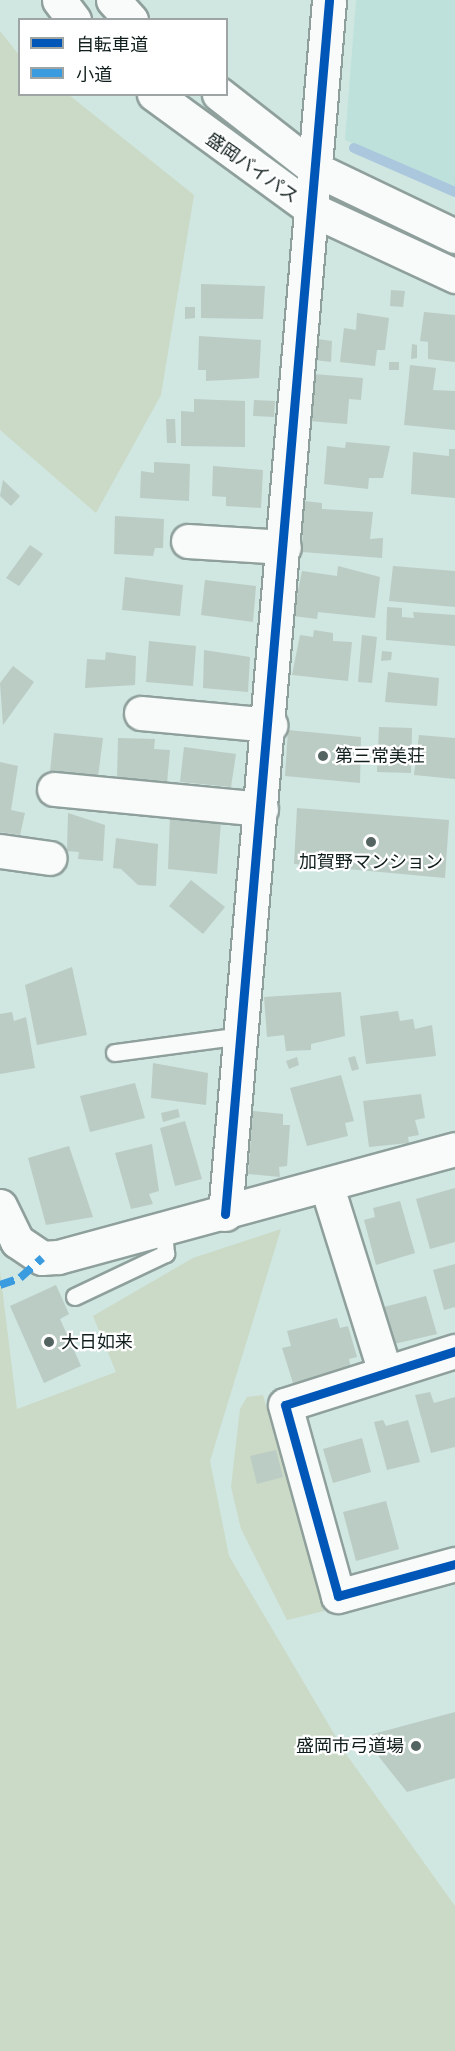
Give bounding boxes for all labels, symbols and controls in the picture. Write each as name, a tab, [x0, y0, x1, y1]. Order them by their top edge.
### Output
legend	[18, 18, 228, 96]
text: 自転車道	[76, 34, 148, 56]
text: 小道	[76, 64, 112, 86]
street label: 盛岡バイパス	[202, 128, 302, 208]
place label: 第三常美荘	[335, 745, 425, 767]
marker: 第三常美荘	[316, 749, 330, 763]
marker: 加賀野マンション	[364, 835, 378, 849]
place label: 加賀野マンション	[299, 851, 443, 873]
place label: 大日如来	[61, 1331, 133, 1353]
marker: 大日如来	[42, 1335, 56, 1349]
place label: 盛岡市弓道場	[296, 1735, 404, 1757]
marker: 盛岡市弓道場	[409, 1739, 423, 1753]

